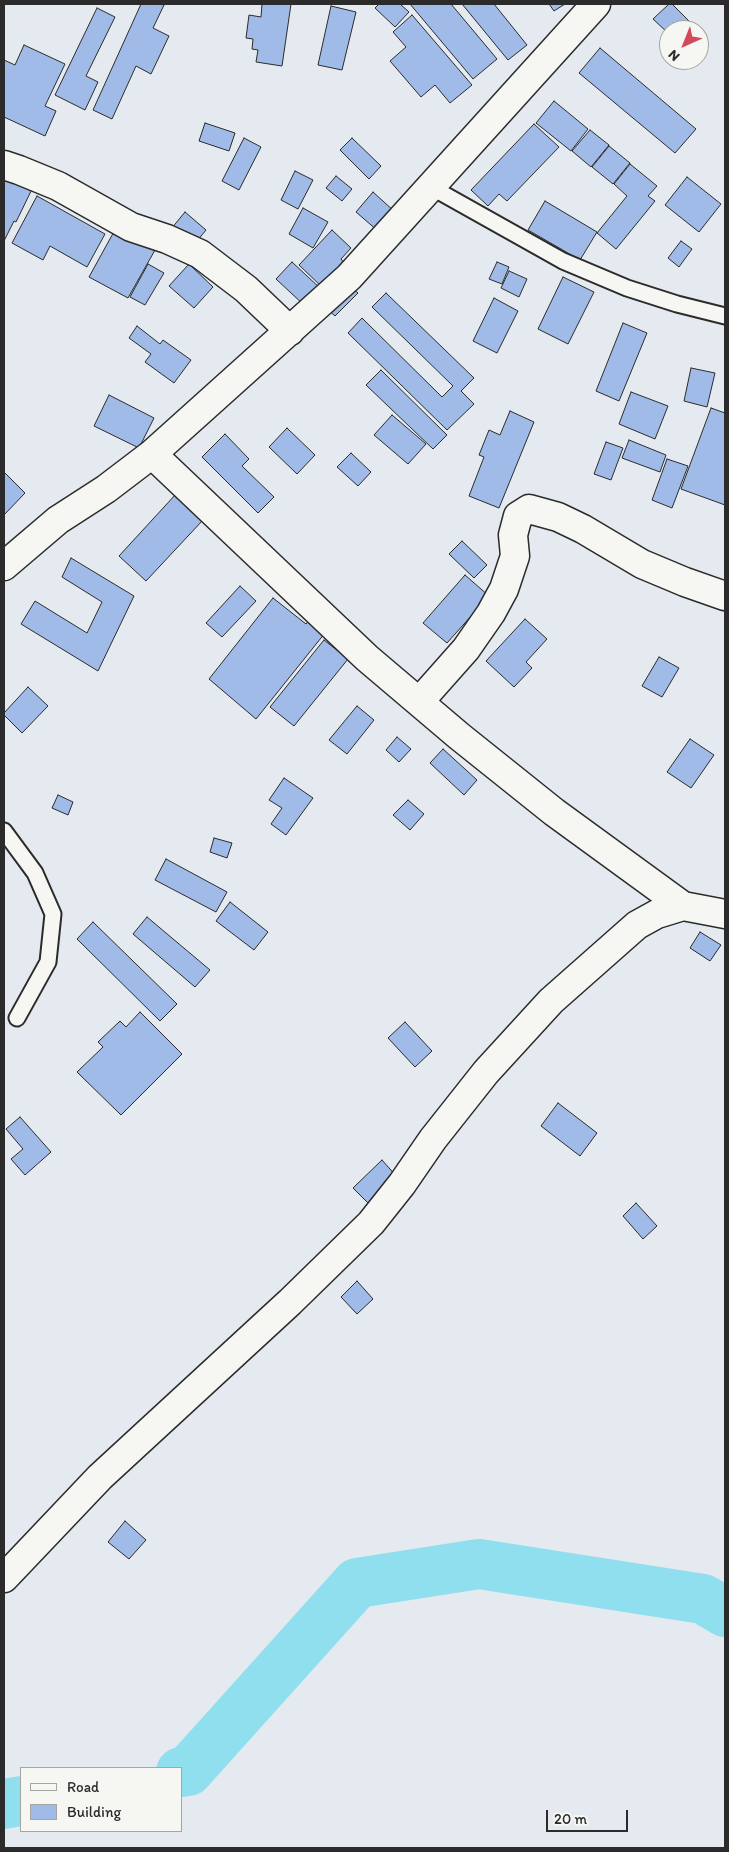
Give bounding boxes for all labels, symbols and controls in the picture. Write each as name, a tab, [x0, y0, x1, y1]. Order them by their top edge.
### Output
north arrow	[659, 20, 709, 70]
text: N	[665, 46, 683, 65]
legend	[20, 1767, 182, 1832]
text: Road	[67, 1778, 99, 1796]
scale bar	[549, 1800, 632, 1832]
text: Building	[67, 1803, 121, 1821]
text: 20 m	[554, 1810, 587, 1828]

